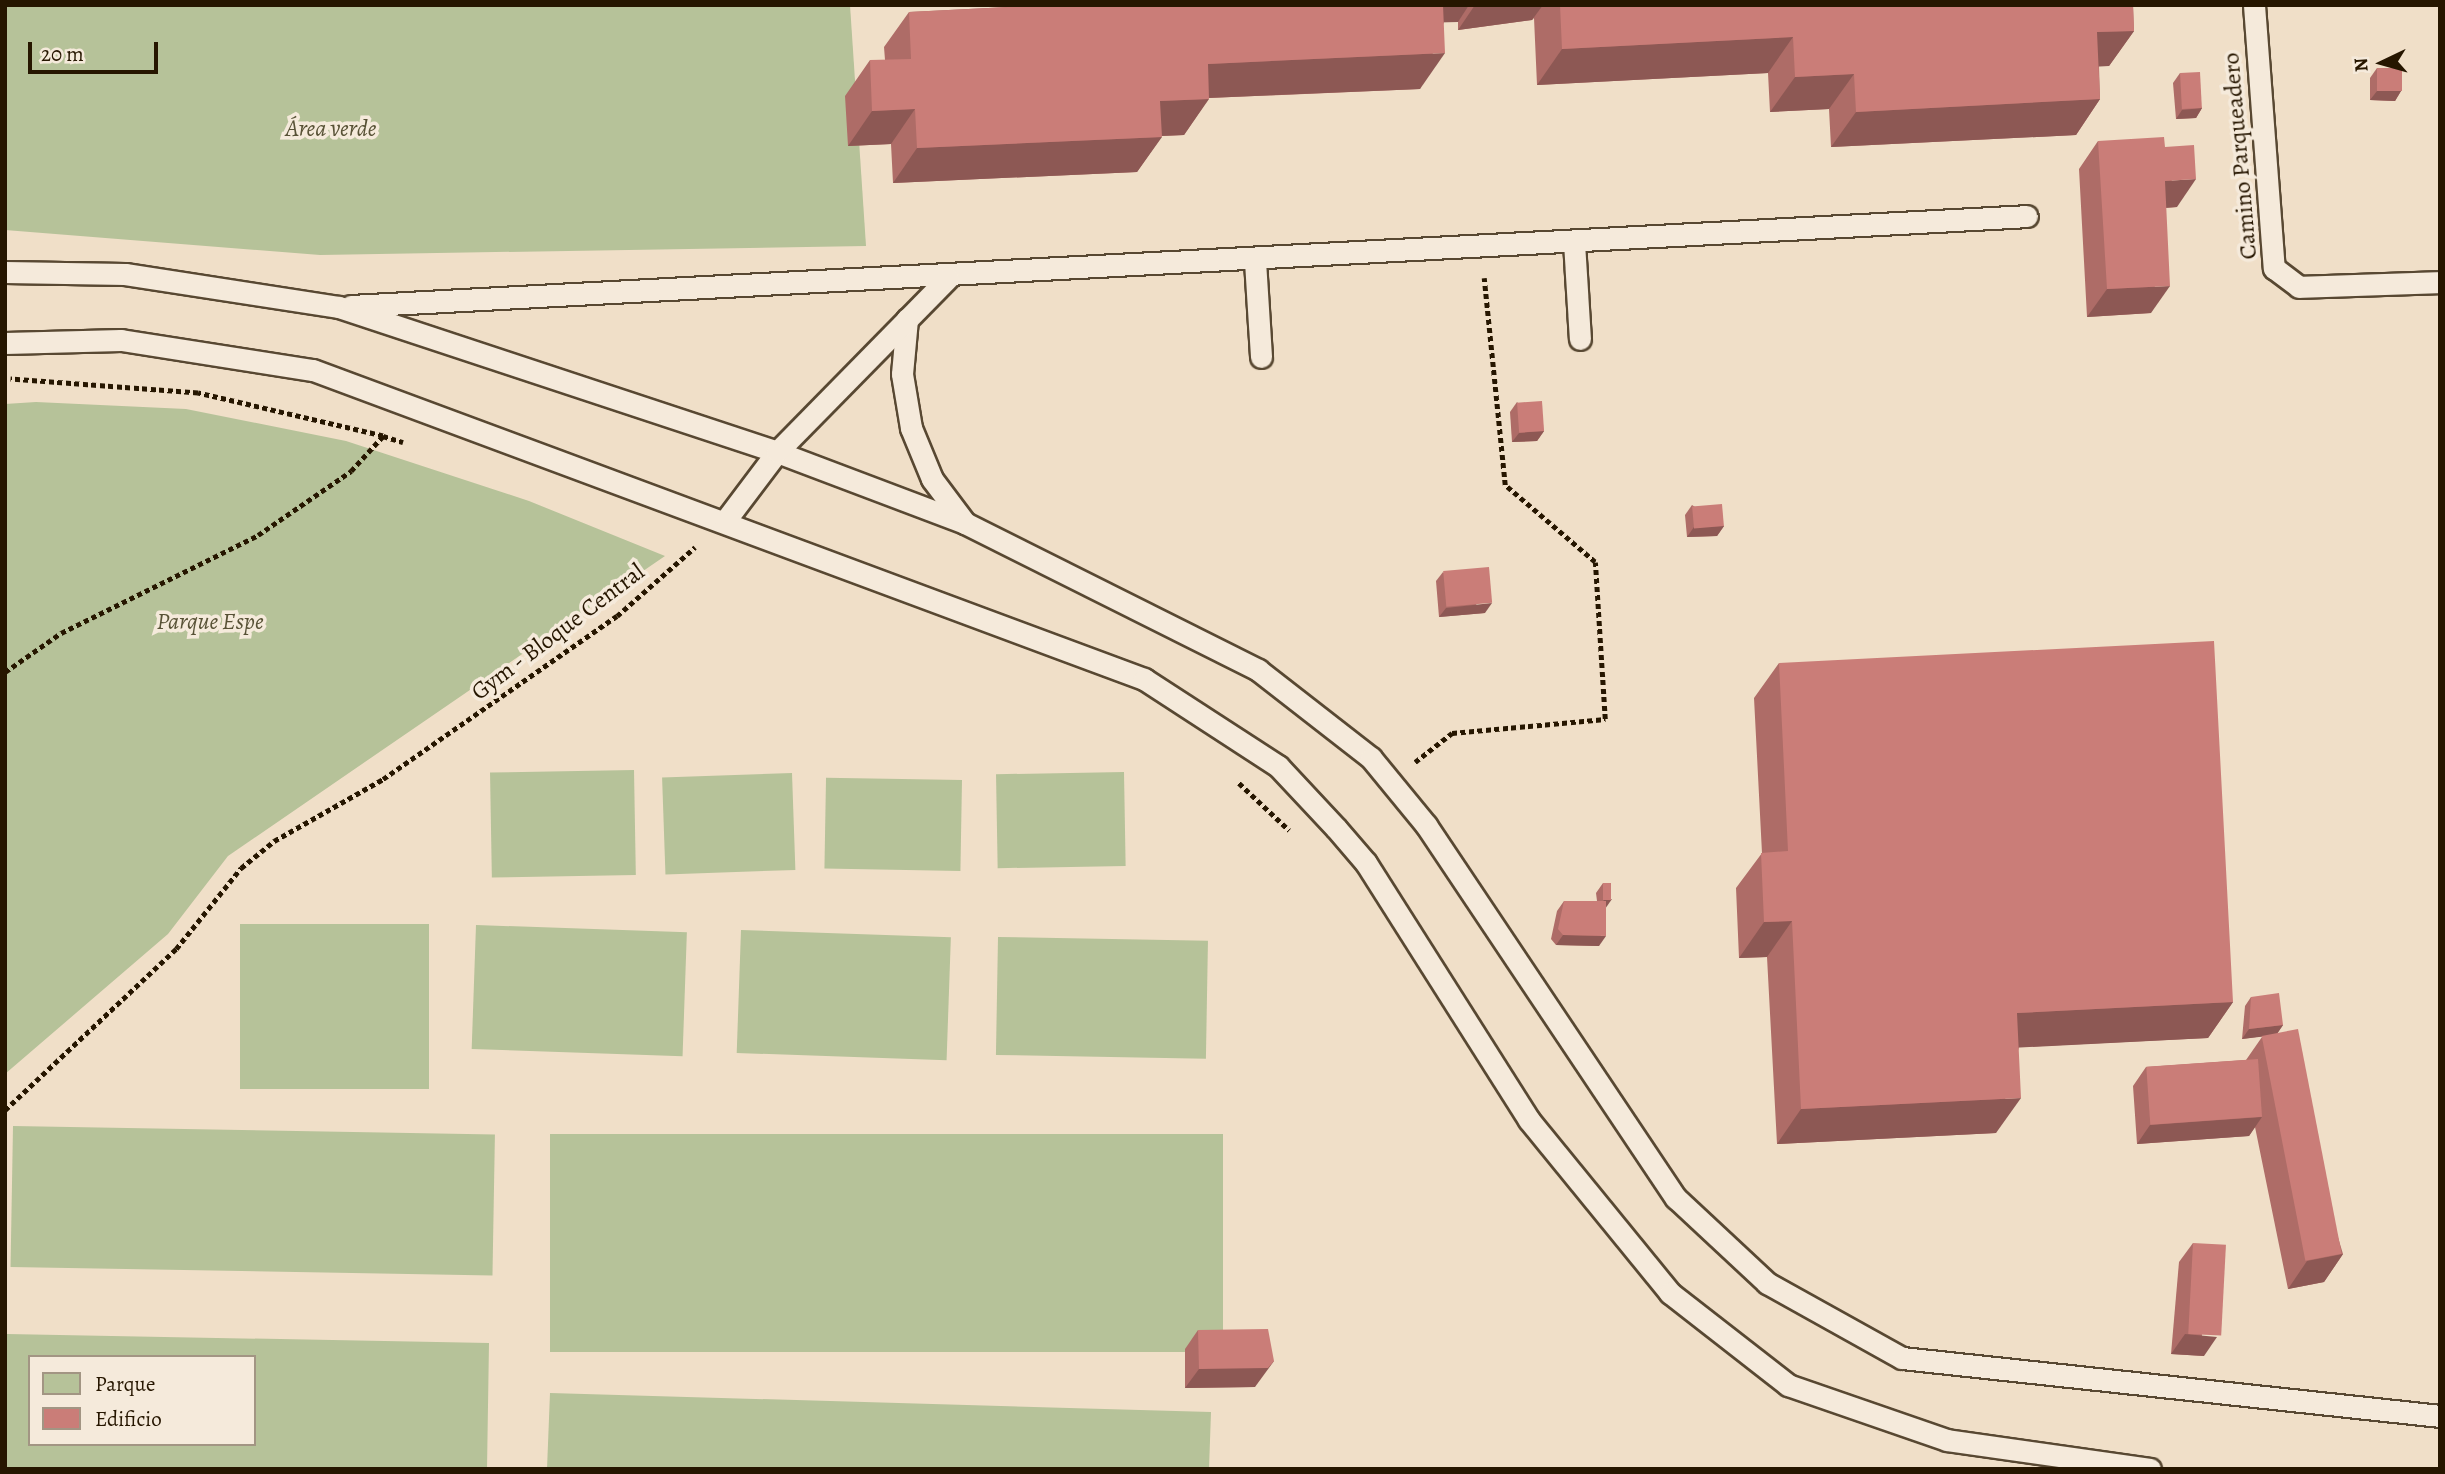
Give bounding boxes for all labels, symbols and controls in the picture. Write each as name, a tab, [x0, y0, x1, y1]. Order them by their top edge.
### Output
scale bar	[32, 28, 161, 72]
north arrow	[2347, 28, 2417, 98]
text: 20 m	[41, 40, 84, 68]
street label: Camino Parqueadero	[2217, 51, 2263, 261]
text: N	[2348, 57, 2375, 73]
park label: Área verde	[286, 115, 376, 143]
street label: Gym - Bloque Central	[465, 557, 651, 707]
park label: Parque Espe	[156, 608, 264, 636]
legend	[28, 1355, 256, 1446]
text: Parque	[95, 1370, 155, 1398]
text: Edificio	[95, 1405, 162, 1433]

